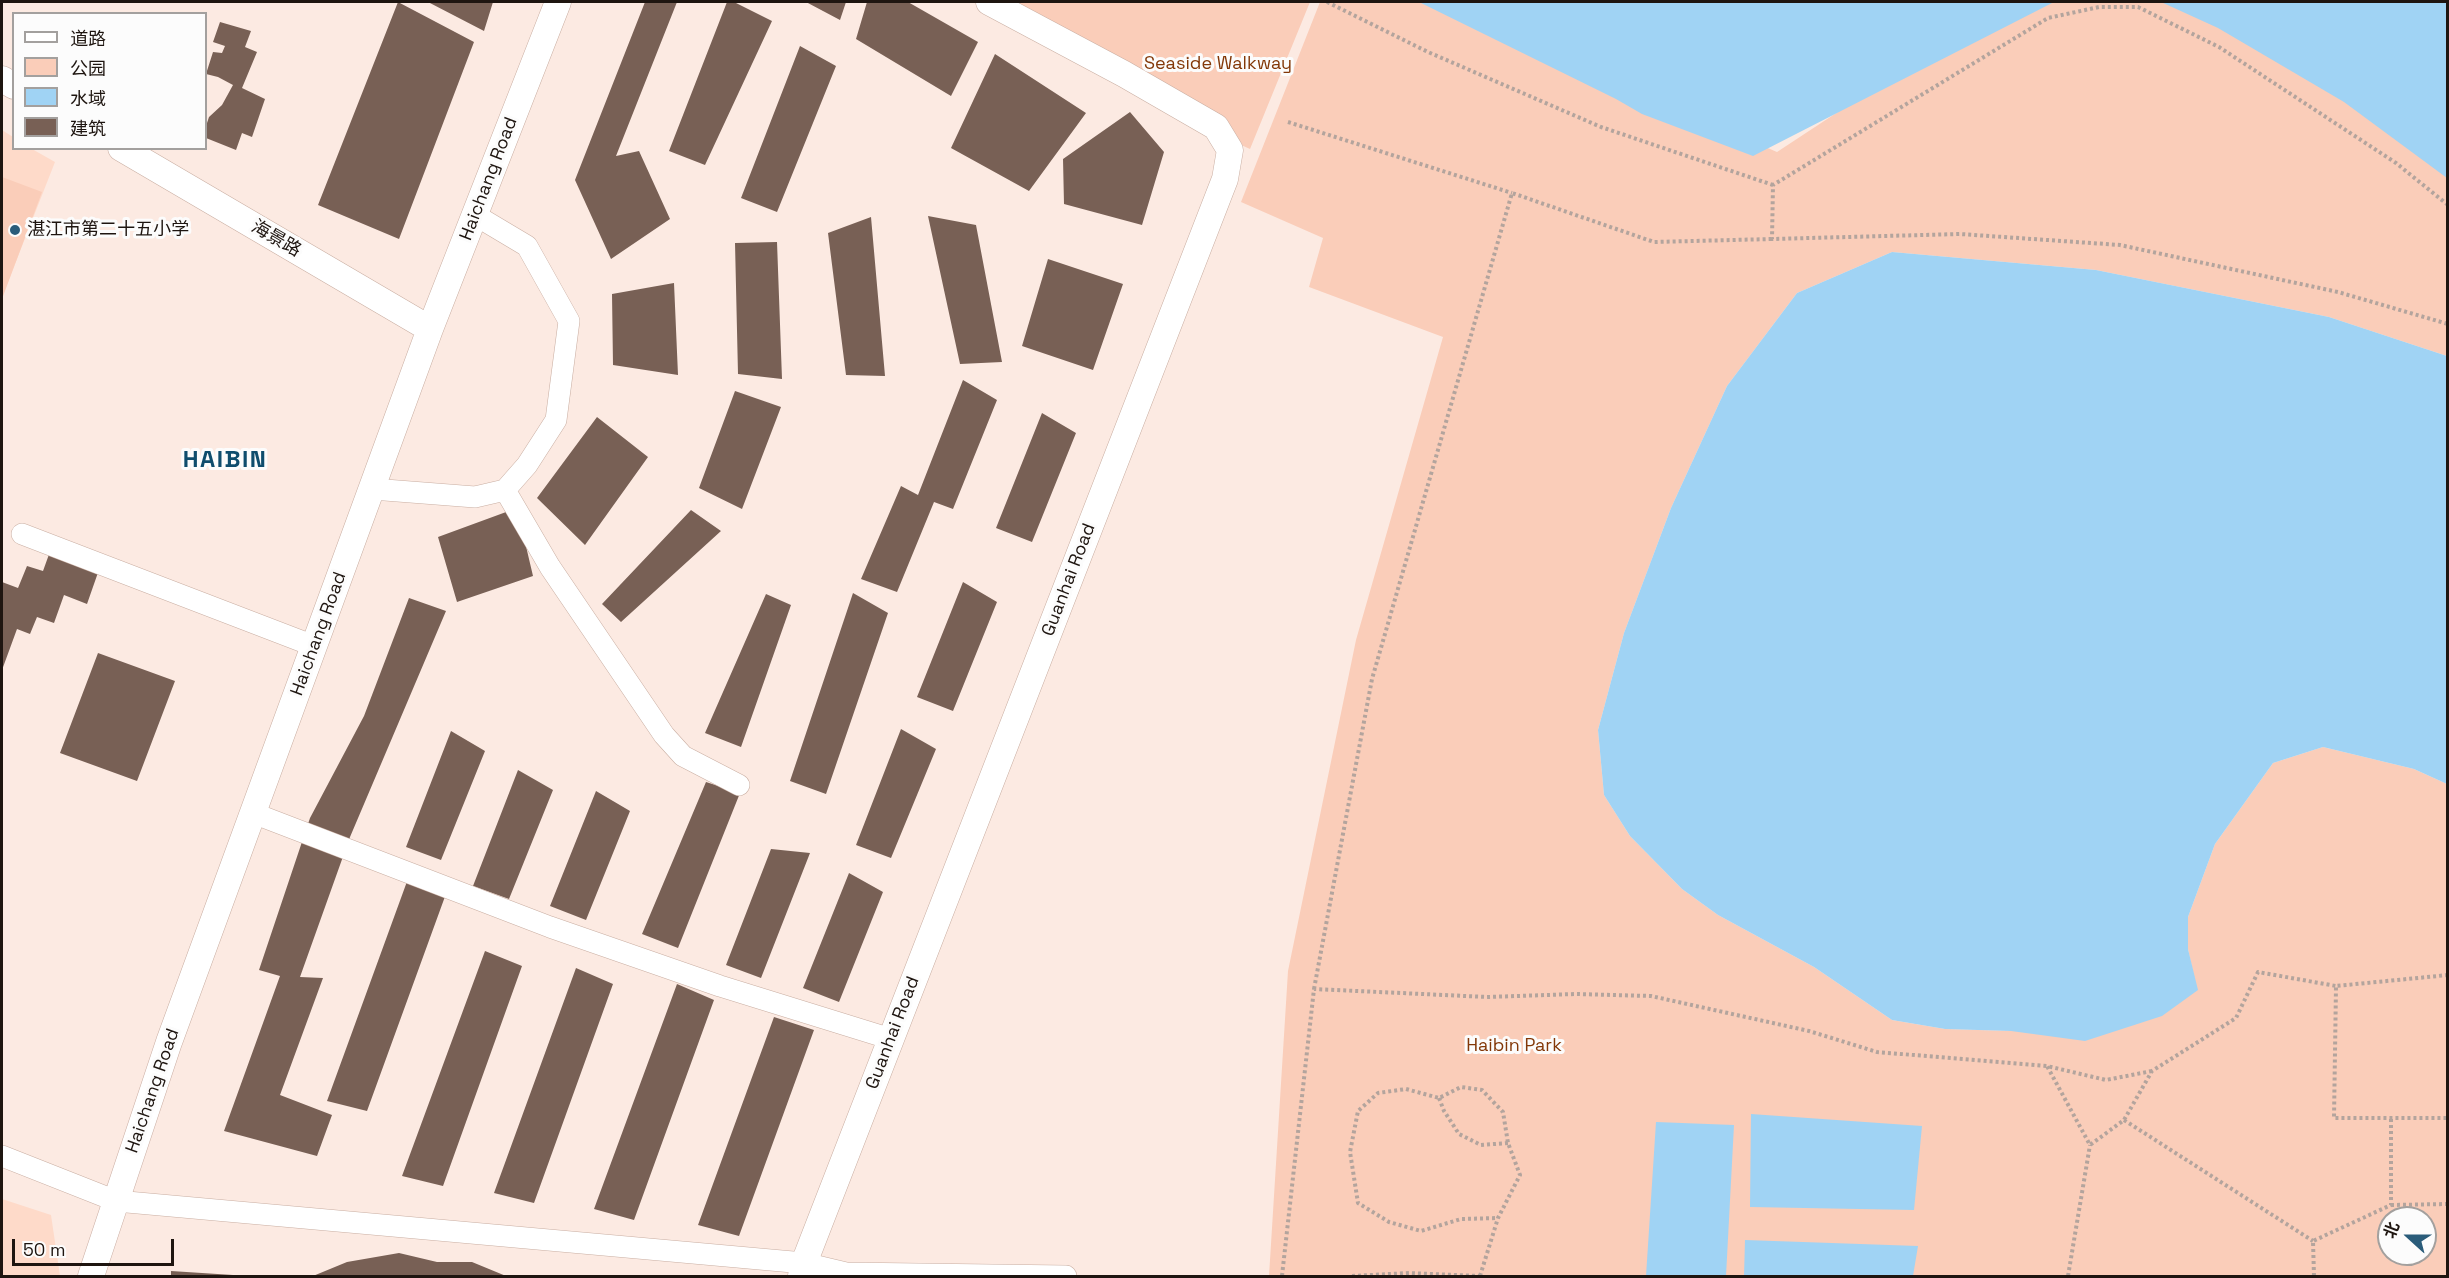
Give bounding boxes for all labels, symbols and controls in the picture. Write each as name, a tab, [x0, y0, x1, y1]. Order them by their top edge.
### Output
legend	[12, 12, 207, 150]
text: 道路	[70, 27, 106, 50]
park label: Seaside Walkway	[1144, 53, 1292, 75]
text: 公园	[70, 57, 106, 80]
text: 水域	[70, 87, 106, 110]
street label: Haichang Road	[456, 114, 522, 244]
text: 建筑	[70, 117, 106, 140]
street label: 海景路	[247, 216, 305, 262]
place label: 湛江市第二十五小学	[27, 219, 189, 241]
marker: 湛江市第二十五小学	[8, 223, 22, 237]
district label: HAIBIN	[183, 446, 267, 474]
street label: Guanhai Road	[1038, 521, 1100, 639]
street label: Haichang Road	[287, 569, 351, 699]
street label: Guanhai Road	[862, 974, 924, 1092]
street label: Haichang Road	[122, 1026, 184, 1156]
park label: Haibin Park	[1466, 1035, 1562, 1057]
north arrow	[2377, 1206, 2437, 1266]
text: 北	[2379, 1219, 2404, 1241]
scale bar	[15, 1227, 177, 1265]
text: 50 m	[23, 1238, 65, 1261]

